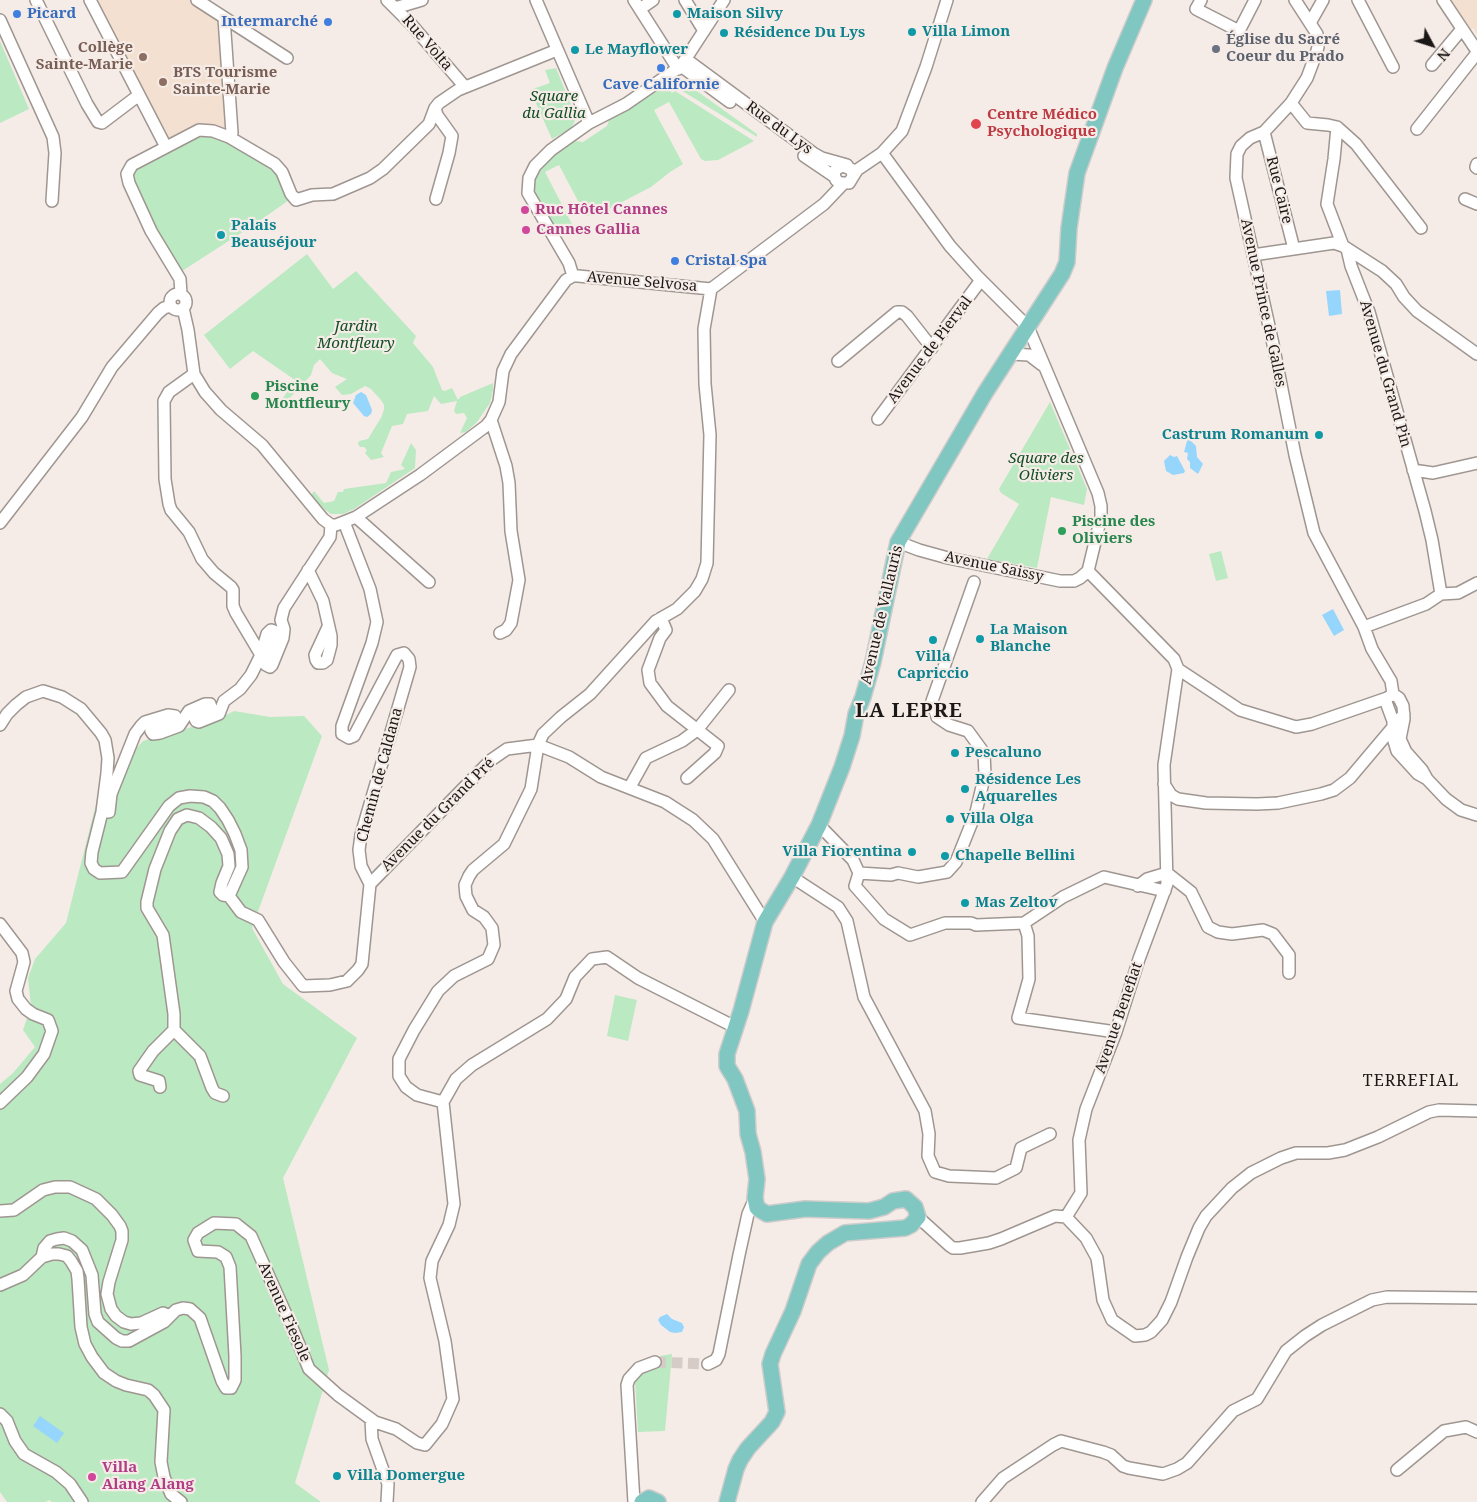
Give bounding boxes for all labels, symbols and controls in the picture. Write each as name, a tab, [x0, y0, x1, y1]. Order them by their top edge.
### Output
place label: Picard	[27, 5, 76, 23]
place label: Maison Silvy	[687, 5, 783, 23]
marker: Picard	[11, 8, 23, 20]
marker: Maison Silvy	[671, 8, 683, 20]
street label: Rue Volta	[398, 12, 456, 74]
place label: Intermarché	[221, 13, 318, 31]
marker: Intermarché	[322, 16, 334, 28]
north arrow	[1407, 20, 1457, 70]
place label: Villa Limon	[922, 23, 1010, 41]
place label: Résidence Du Lys	[734, 24, 865, 42]
marker: Villa Limon	[906, 26, 918, 38]
marker: Résidence Du Lys	[718, 27, 730, 39]
place label: Église du Sacré Coeur du Prado	[1226, 31, 1344, 66]
place label: Collège Sainte-Marie	[36, 39, 133, 74]
place label: Le Mayflower	[585, 41, 688, 59]
marker: Église du Sacré Coeur du Prado	[1210, 43, 1222, 55]
marker: Le Mayflower	[569, 44, 581, 56]
text: N	[1433, 45, 1455, 65]
marker: Collège Sainte-Marie	[137, 51, 149, 63]
marker: Cave Californie	[655, 62, 667, 74]
place label: BTS Tourisme Sainte-Marie	[173, 64, 277, 99]
marker: BTS Tourisme Sainte-Marie	[157, 76, 169, 88]
place label: Cave Californie	[602, 76, 720, 94]
park label: Square du Gallia	[522, 88, 586, 123]
street label: Rue du Lys	[742, 98, 816, 158]
place label: Centre Médico Psychologique	[987, 106, 1097, 141]
marker: Centre Médico Psychologique	[969, 117, 983, 131]
street label: Rue Caire	[1262, 154, 1296, 226]
place label: Ruc Hôtel Cannes	[535, 201, 668, 219]
marker: Ruc Hôtel Cannes	[519, 204, 531, 216]
place label: Palais Beauséjour	[231, 217, 317, 252]
street label: Avenue Prince de Galles	[1236, 217, 1290, 389]
place label: Cannes Gallia	[536, 221, 640, 239]
marker: Cannes Gallia	[520, 224, 532, 236]
marker: Palais Beauséjour	[215, 229, 227, 241]
place label: Cristal Spa	[685, 252, 767, 270]
marker: Cristal Spa	[669, 255, 681, 267]
street label: Avenue Selvosa	[586, 268, 698, 296]
street label: Avenue de Pierval	[884, 293, 976, 407]
street label: Avenue du Grand Pin	[1355, 298, 1415, 450]
park label: Jardin Montfleury	[317, 318, 395, 353]
place label: Piscine Montfleury	[265, 378, 350, 413]
marker: Piscine Montfleury	[249, 390, 261, 402]
place label: Castrum Romanum	[1162, 426, 1309, 444]
marker: Castrum Romanum	[1313, 429, 1325, 441]
park label: Square des Oliviers	[1008, 450, 1084, 485]
place label: Piscine des Oliviers	[1072, 513, 1155, 548]
marker: Piscine des Oliviers	[1056, 525, 1068, 537]
street label: Avenue de Vallauris	[857, 544, 907, 686]
street label: Avenue Saissy	[943, 548, 1045, 586]
place label: La Maison Blanche	[990, 621, 1068, 656]
marker: La Maison Blanche	[974, 633, 986, 645]
marker: Villa Capriccio	[927, 634, 939, 646]
place label: Villa Capriccio	[897, 648, 969, 683]
district label: LA LEPRE	[854, 699, 964, 723]
street label: Chemin de Caldana	[353, 706, 407, 844]
place label: Pescaluno	[965, 744, 1042, 762]
marker: Pescaluno	[949, 747, 961, 759]
street label: Avenue du Grand Pré	[378, 755, 498, 875]
place label: Résidence Les Aquarelles	[975, 771, 1081, 806]
marker: Résidence Les Aquarelles	[959, 783, 971, 795]
place label: Villa Olga	[960, 810, 1034, 828]
marker: Villa Olga	[944, 813, 956, 825]
place label: Villa Fiorentina	[782, 843, 902, 861]
marker: Villa Fiorentina	[906, 846, 918, 858]
place label: Chapelle Bellini	[955, 847, 1075, 865]
marker: Chapelle Bellini	[939, 850, 951, 862]
place label: Mas Zeltov	[975, 894, 1058, 912]
marker: Mas Zeltov	[959, 897, 971, 909]
street label: Avenue Benefiat	[1091, 960, 1147, 1076]
district label: TERREFIAL	[1362, 1071, 1460, 1091]
street label: Avenue Fiesole	[254, 1259, 314, 1365]
place label: Villa Alang Alang	[102, 1459, 194, 1494]
place label: Villa Domergue	[347, 1467, 465, 1485]
marker: Villa Domergue	[331, 1470, 343, 1482]
marker: Villa Alang Alang	[86, 1471, 98, 1483]

